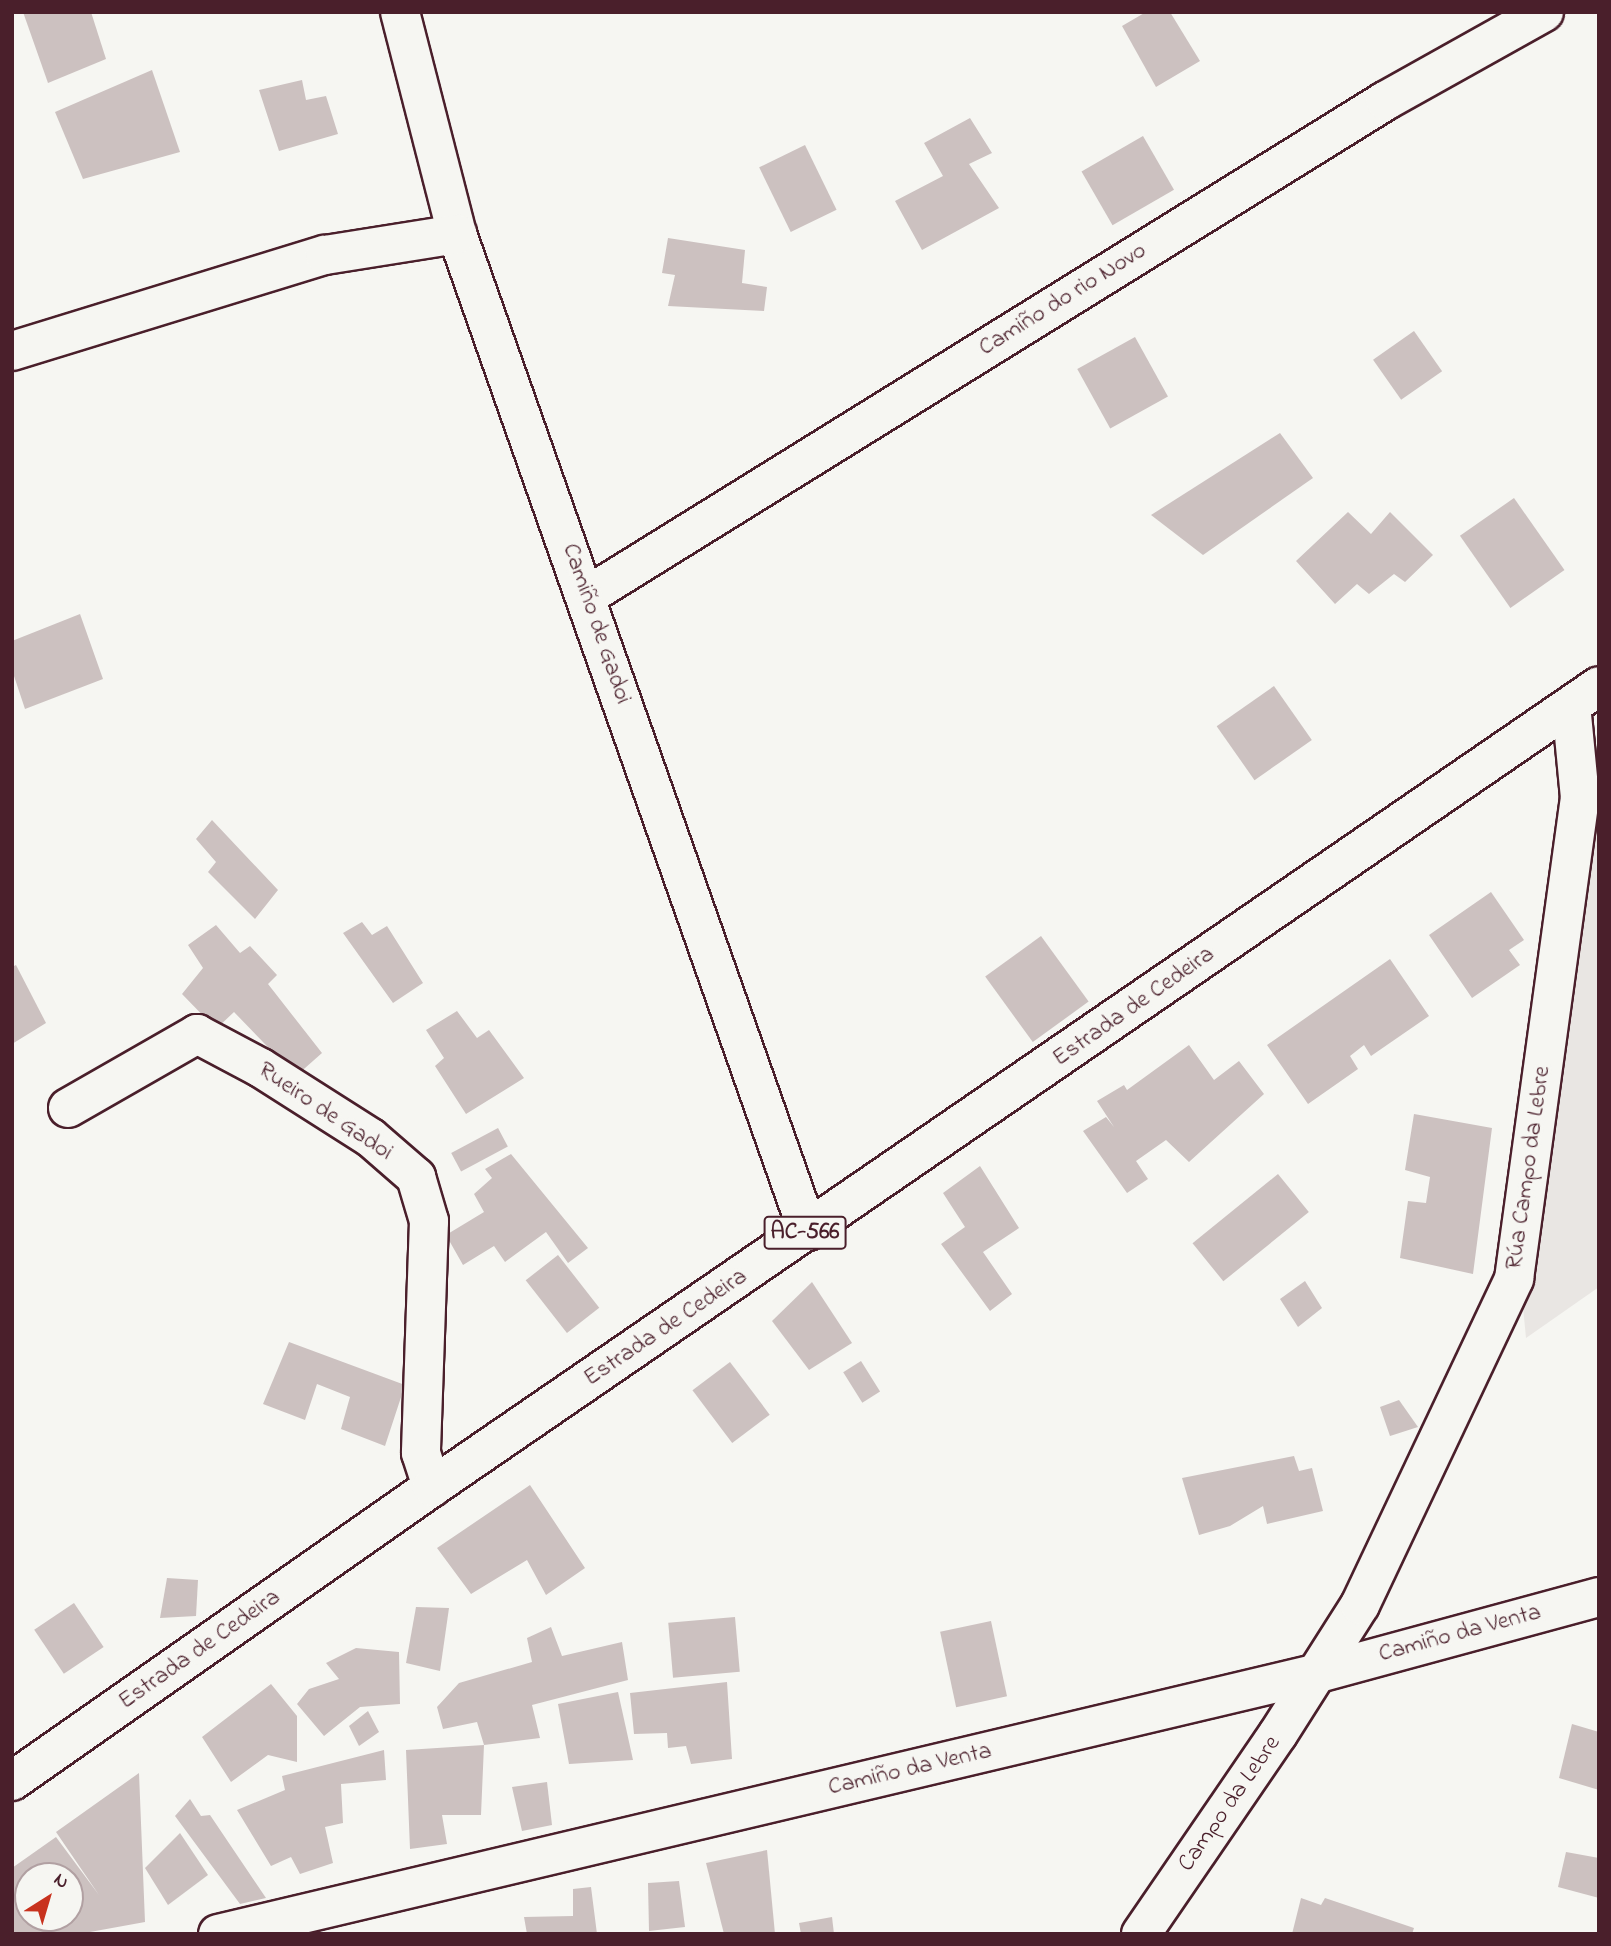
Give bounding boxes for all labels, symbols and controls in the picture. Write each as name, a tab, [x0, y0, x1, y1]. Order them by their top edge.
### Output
street label: Camiño do rio Novo	[974, 237, 1152, 363]
street label: Camiño de Gadoi	[555, 540, 637, 708]
street label: Estrada de Cedeira	[1048, 940, 1220, 1074]
street label: Rueiro de Gadoi	[252, 1056, 398, 1168]
street label: Rúa Campo da Lebre	[1500, 1064, 1558, 1272]
road number: AC-566	[763, 1214, 847, 1252]
street label: Estrada de Cedeira	[579, 1263, 753, 1393]
street label: Estrada de Cedeira	[114, 1583, 286, 1717]
street label: Camiño da Venta	[1376, 1599, 1544, 1669]
street label: Campo da Lebre	[1173, 1731, 1287, 1877]
street label: Camiño da Venta	[826, 1737, 994, 1803]
north arrow	[14, 1862, 84, 1932]
text: N	[47, 1867, 74, 1896]

